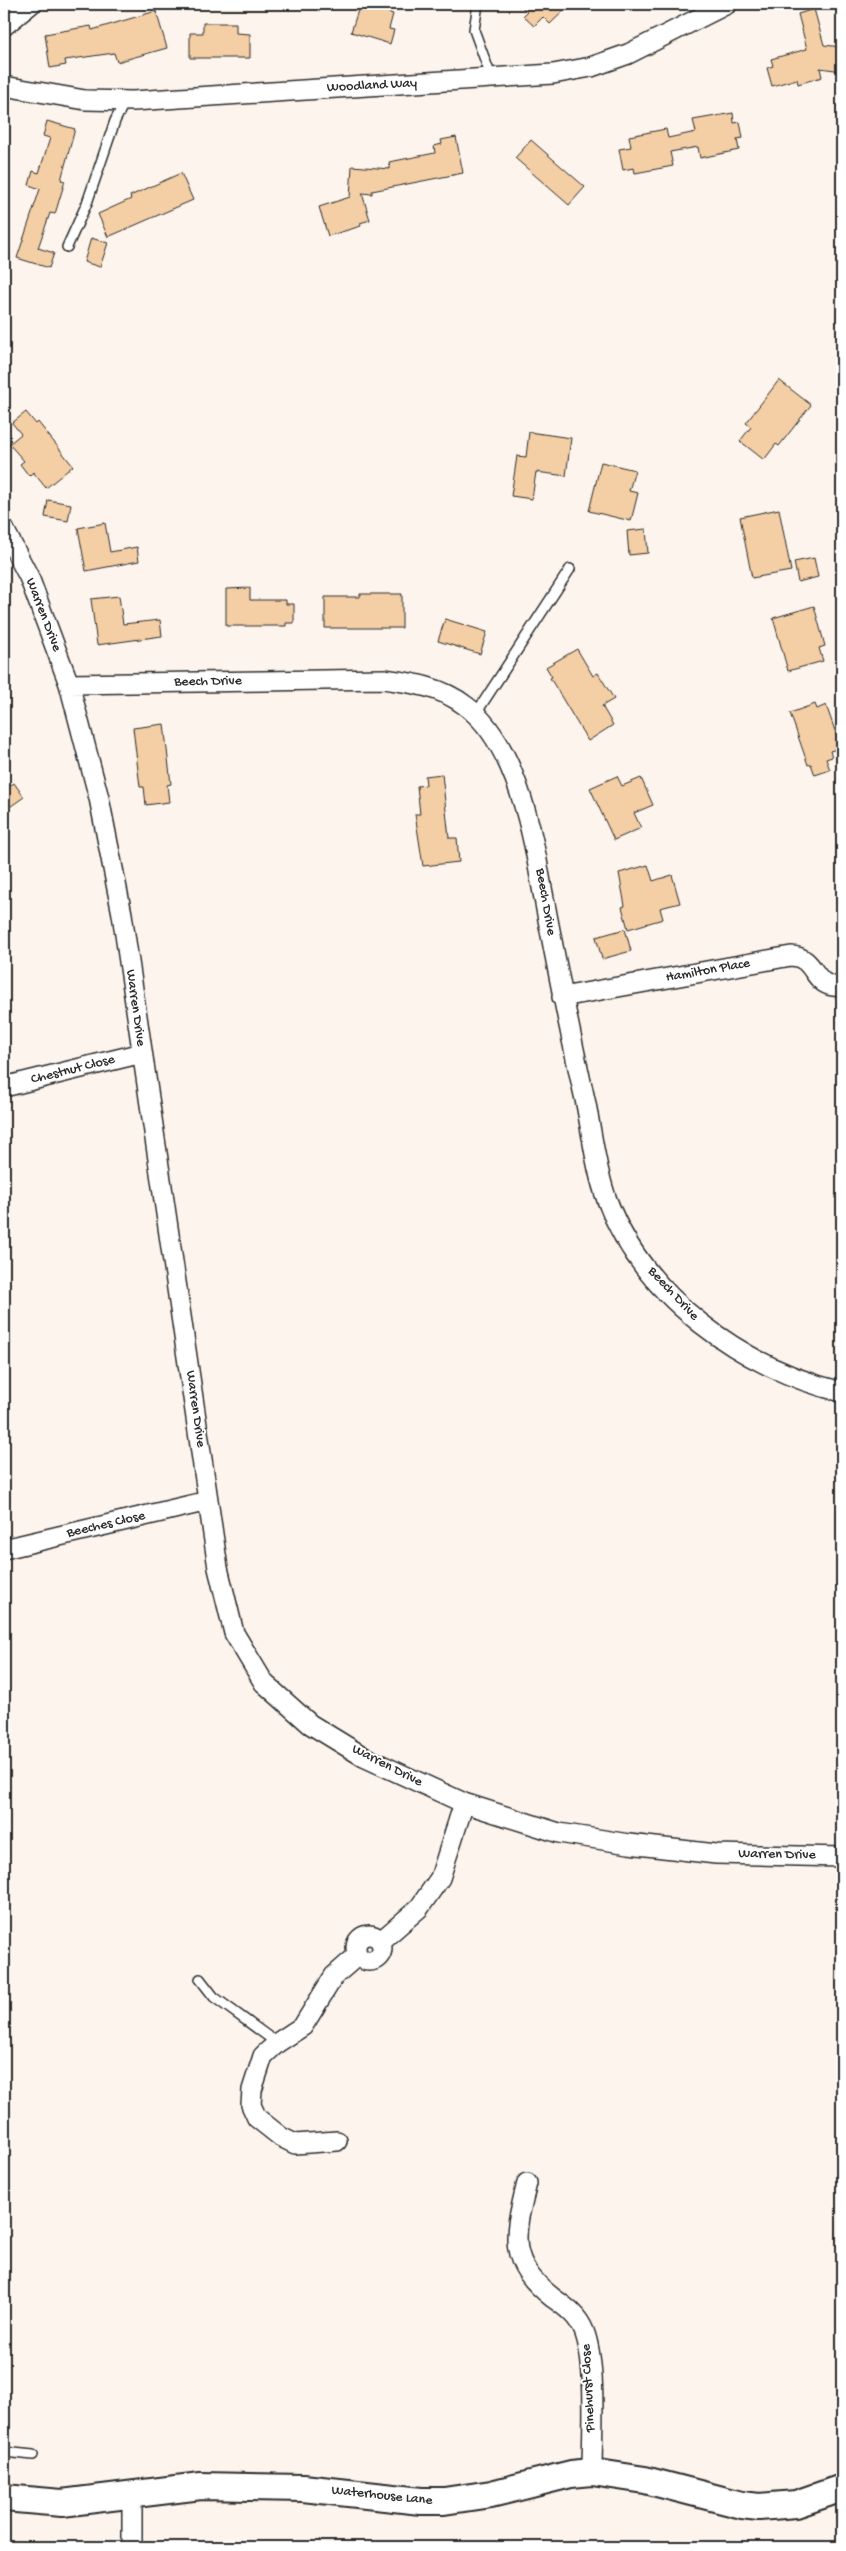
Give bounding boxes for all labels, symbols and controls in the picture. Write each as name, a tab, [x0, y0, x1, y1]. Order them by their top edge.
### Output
street label: Woodland Way	[326, 75, 418, 97]
street label: Warren Drive	[21, 576, 65, 655]
street label: Beech Drive	[173, 673, 243, 691]
street label: Beech Drive	[531, 866, 559, 938]
street label: Hamilton Place	[665, 955, 752, 987]
street label: Warren Drive	[121, 969, 149, 1048]
street label: Chestnut Close	[29, 1051, 117, 1089]
street label: Beech Drive	[643, 1263, 703, 1325]
street label: Warren Drive	[181, 1370, 209, 1449]
street label: Beeches Close	[64, 1508, 148, 1542]
street label: Warren Drive	[349, 1741, 426, 1791]
street label: Warren Drive	[738, 1846, 817, 1864]
street label: Pinehurst Close	[578, 2343, 600, 2433]
street label: Waterhouse Lane	[331, 2482, 434, 2510]

